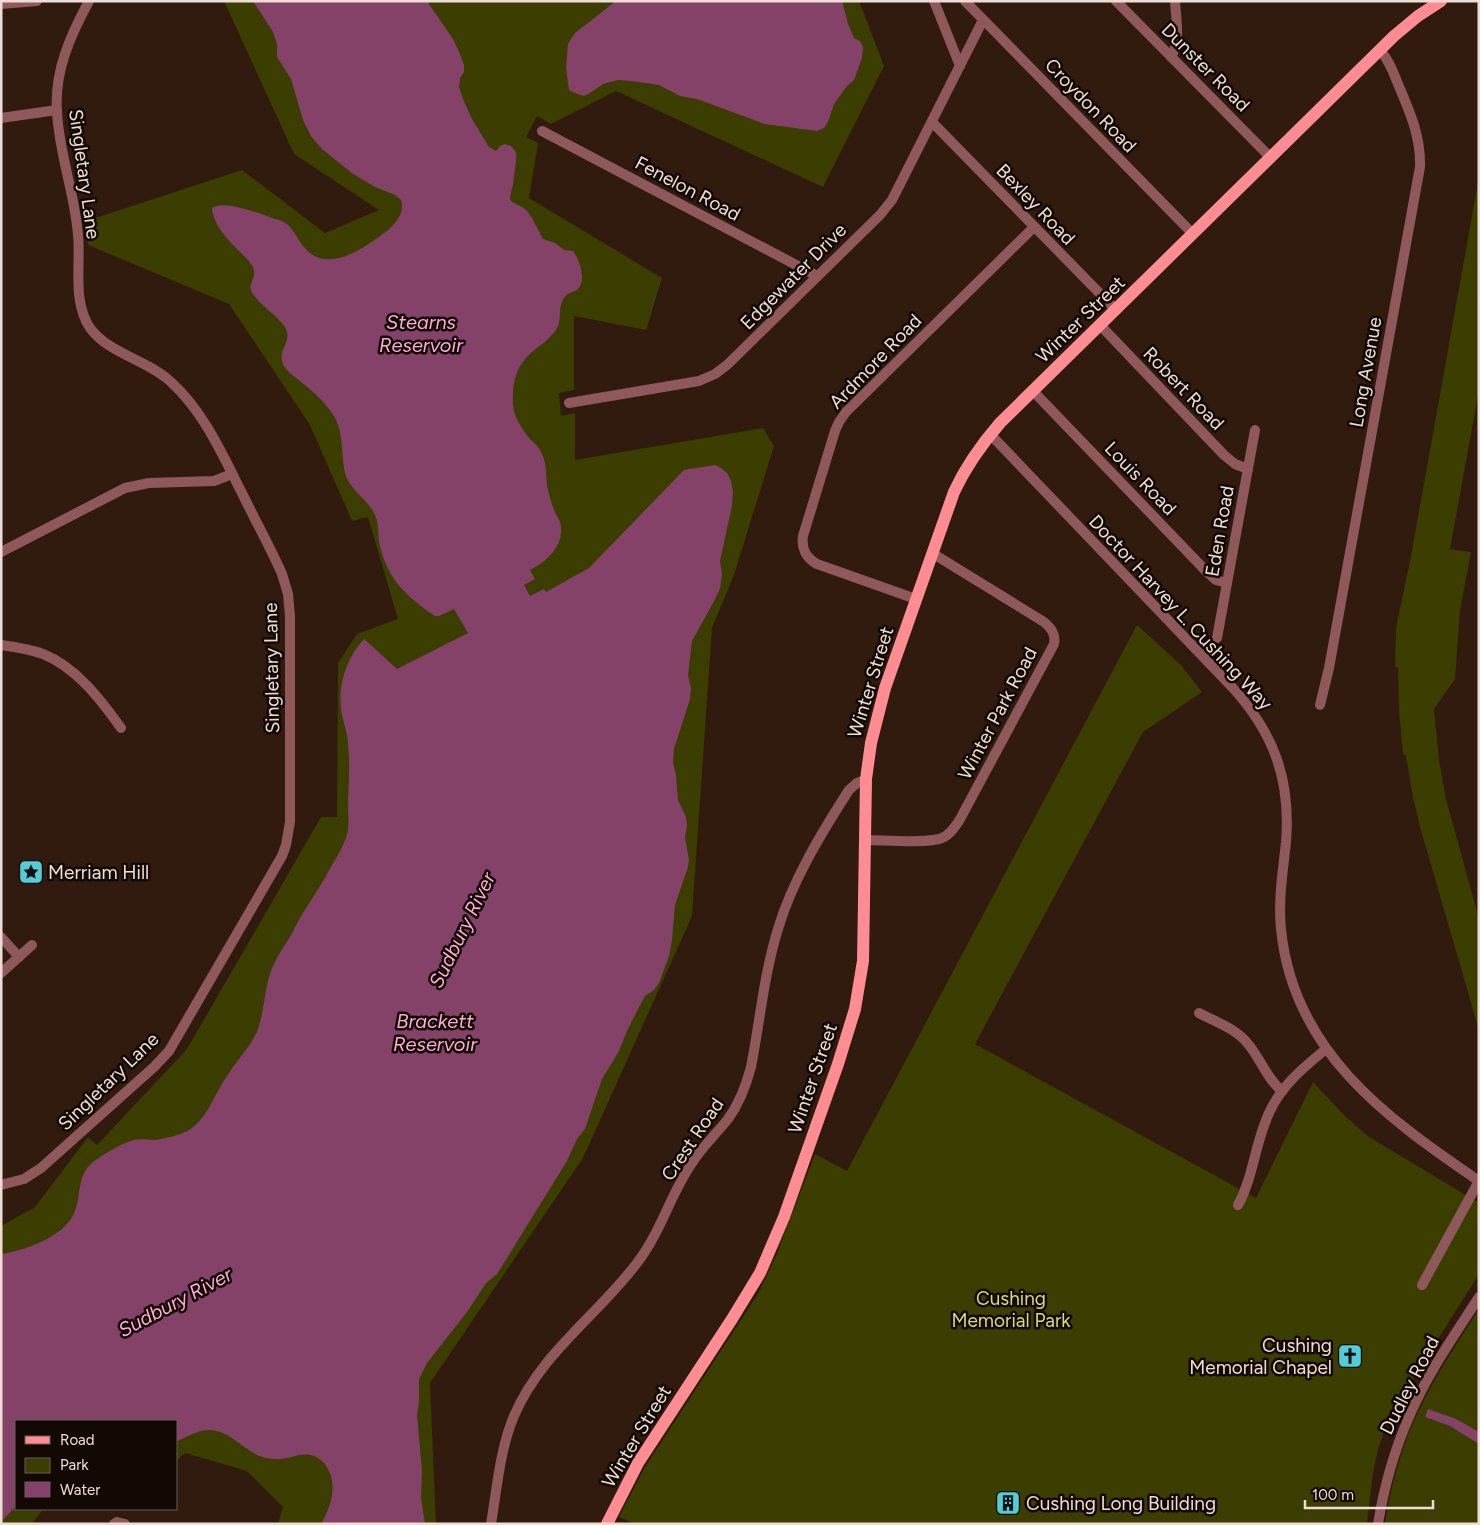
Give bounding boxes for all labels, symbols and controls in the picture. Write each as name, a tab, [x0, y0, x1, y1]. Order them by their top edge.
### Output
street label: Dunster Road	[1157, 18, 1255, 116]
street label: Croydon Road	[1040, 54, 1141, 157]
street label: Singletary Lane	[64, 108, 105, 240]
street label: Fenelon Road	[631, 151, 744, 226]
street label: Bexley Road	[991, 159, 1080, 250]
street label: Edgewater Drive	[736, 219, 851, 334]
street label: Winter Street	[1031, 271, 1130, 368]
street label: Ardmore Road	[824, 309, 926, 414]
water label: Stearns Reservoir	[379, 310, 464, 357]
street label: Long Avenue	[1344, 315, 1387, 429]
street label: Robert Road	[1138, 342, 1229, 435]
street label: Louis Road	[1100, 437, 1181, 520]
street label: Eden Road	[1200, 484, 1239, 578]
street label: Doctor Harvey L. Cushing Way	[1084, 510, 1277, 715]
street label: Singletary Lane	[259, 602, 284, 734]
street label: Winter Street	[843, 624, 898, 741]
street label: Winter Park Road	[953, 643, 1042, 783]
place icon: Merriam Hill	[18, 859, 44, 885]
place label: Merriam Hill	[48, 861, 149, 884]
water label: Sudbury River	[424, 867, 501, 992]
water label: Brackett Reservoir	[393, 1009, 478, 1056]
street label: Winter Street	[783, 1020, 842, 1136]
street label: Singletary Lane	[53, 1028, 163, 1135]
street label: Crest Road	[656, 1093, 729, 1185]
water label: Sudbury River	[114, 1261, 237, 1342]
park label: Cushing Memorial Park	[951, 1287, 1071, 1332]
street label: Dudley Road	[1375, 1332, 1444, 1438]
place label: Cushing Memorial Chapel	[1189, 1334, 1332, 1379]
church icon: Cushing Memorial Chapel	[1337, 1343, 1363, 1369]
street label: Winter Street	[597, 1381, 676, 1492]
legend	[15, 1420, 178, 1510]
text: Road	[60, 1431, 95, 1449]
text: Park	[60, 1456, 89, 1474]
scale bar	[1305, 1478, 1432, 1510]
text: Water	[60, 1481, 100, 1499]
text: 100 m	[1312, 1486, 1354, 1504]
building icon: Cushing Long Building	[995, 1490, 1021, 1516]
place label: Cushing Long Building	[1026, 1492, 1216, 1515]

